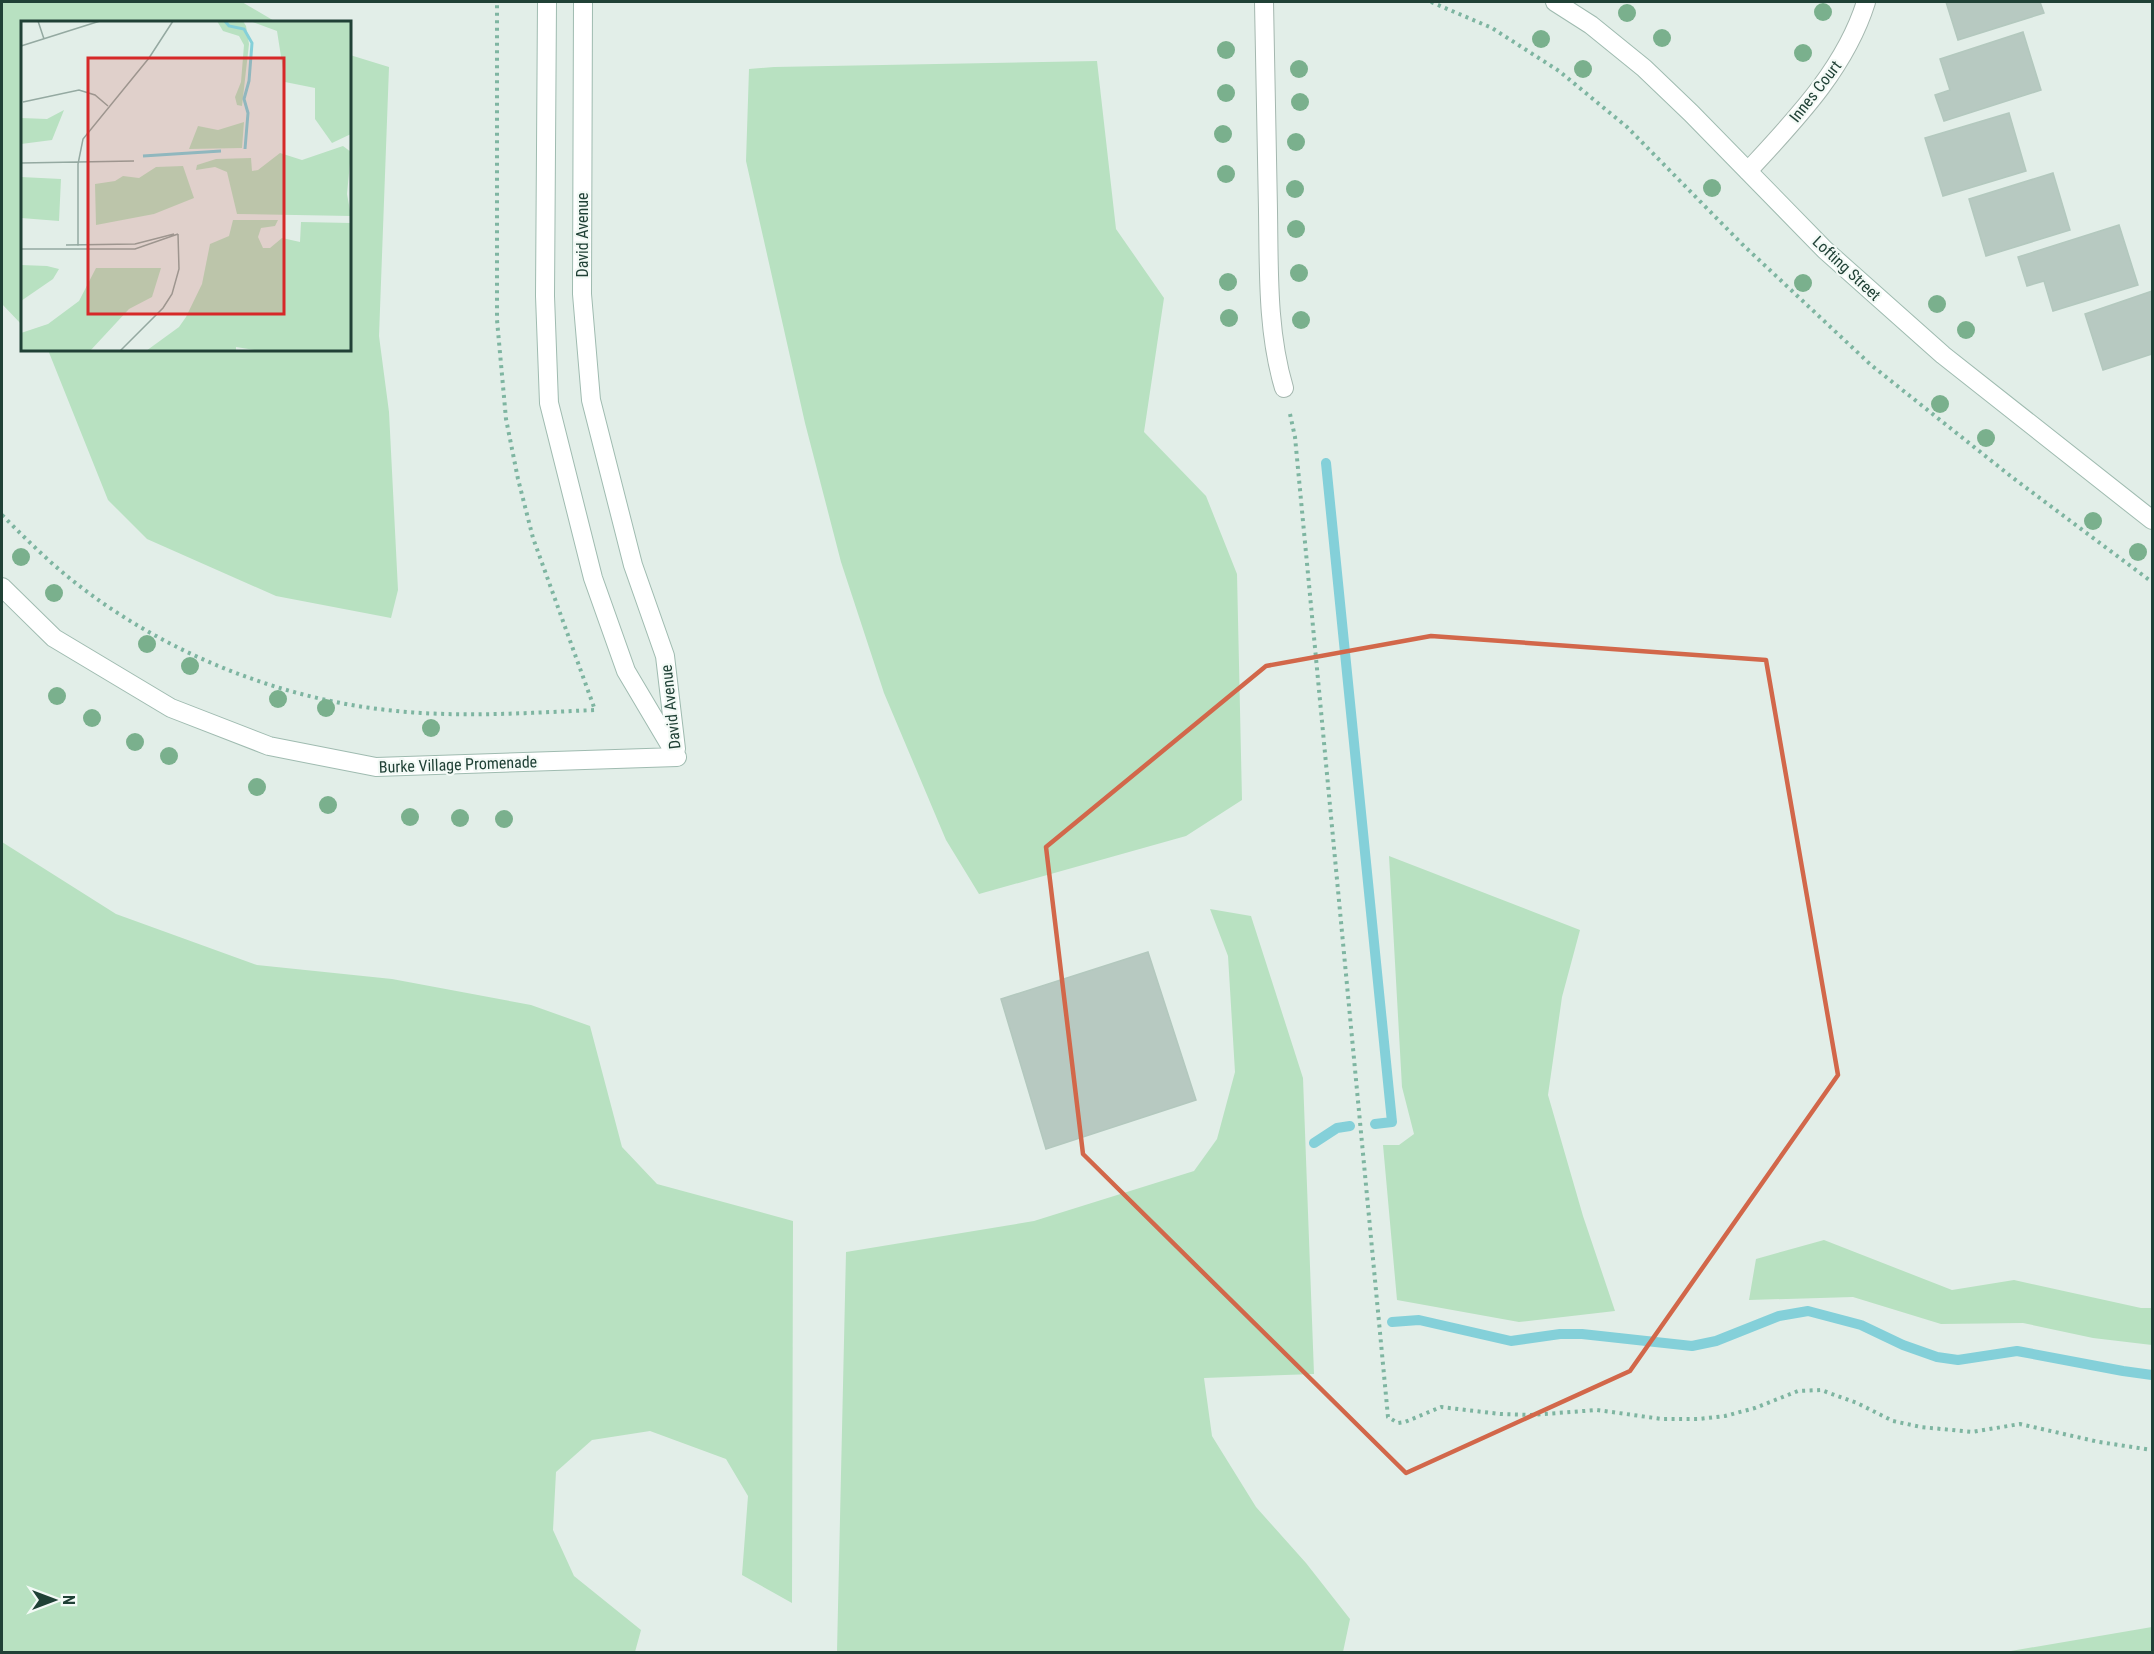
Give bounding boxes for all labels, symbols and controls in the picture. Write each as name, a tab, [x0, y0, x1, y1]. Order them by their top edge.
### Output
inset map	[21, 21, 351, 351]
street label: Innes Court	[1785, 57, 1845, 126]
street label: David Avenue	[573, 193, 592, 277]
street label: Lofting Street	[1809, 232, 1885, 305]
street label: David Avenue	[657, 664, 684, 750]
street label: Burke Village Promenade	[379, 752, 537, 777]
north arrow	[24, 1570, 84, 1630]
text: N	[59, 1595, 78, 1605]

